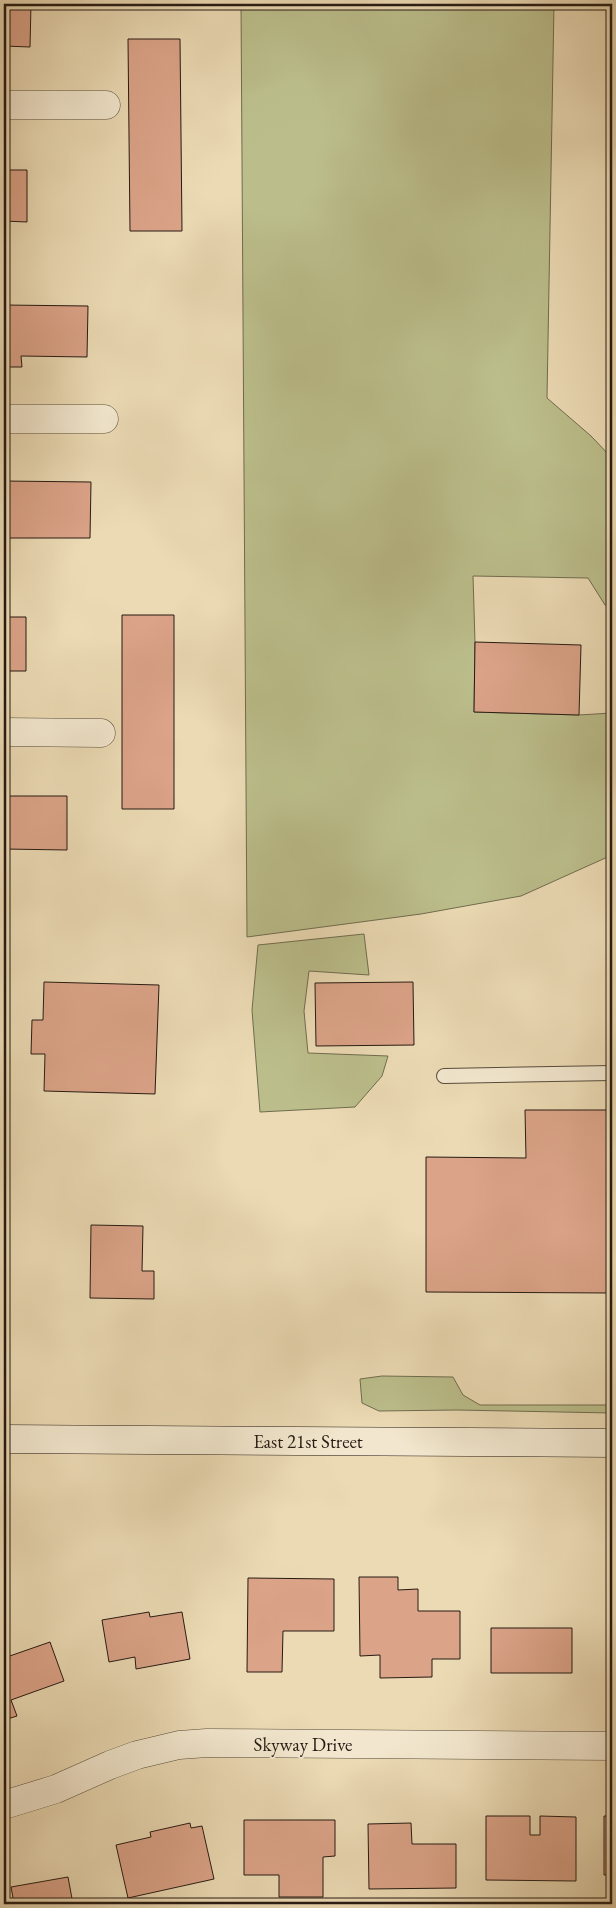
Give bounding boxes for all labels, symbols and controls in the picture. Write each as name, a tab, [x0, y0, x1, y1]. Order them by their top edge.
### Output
street label: East 21st Street	[253, 1429, 363, 1454]
street label: Skyway Drive	[254, 1732, 352, 1757]

